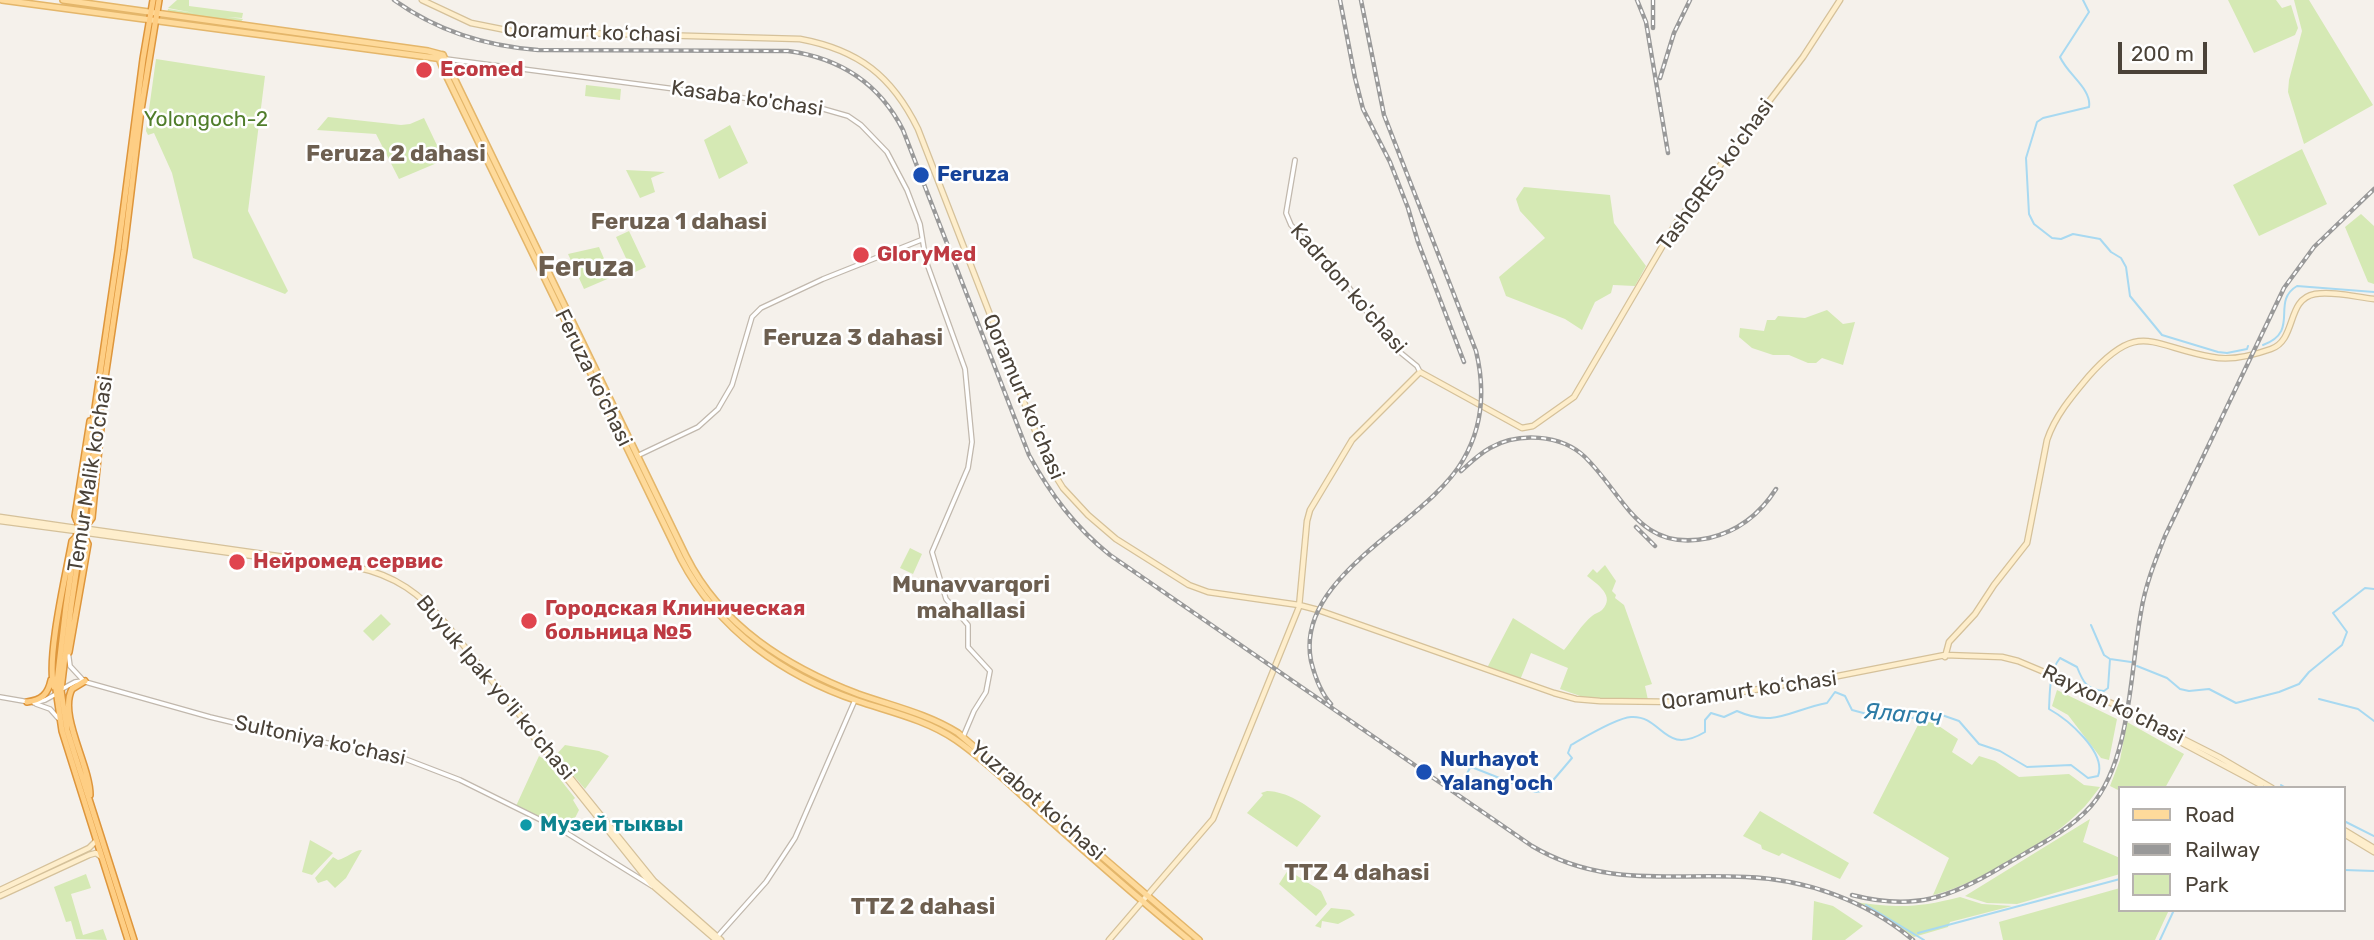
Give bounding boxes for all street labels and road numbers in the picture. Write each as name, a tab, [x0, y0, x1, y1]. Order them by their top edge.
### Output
street label: Qoramurt koʻchasi	[503, 17, 681, 49]
street label: Kasaba ko'chasi	[669, 76, 825, 122]
street label: TashGRES ko'chasi	[1652, 94, 1780, 256]
street label: Kadrdon ko'chasi	[1285, 219, 1411, 359]
street label: Feruza ko'chasi	[549, 305, 637, 451]
street label: Qoramurt koʻchasi	[977, 311, 1069, 483]
street label: Temur Malik ko'chasi	[63, 374, 119, 574]
street label: Buyuk Ipak yo'li ko'chasi	[411, 591, 579, 785]
street label: Rayxon ko'chasi	[2038, 660, 2188, 750]
street label: Qoramurt koʻchasi	[1660, 666, 1838, 716]
street label: Sultoniya ko'chasi	[232, 711, 408, 771]
street label: Yuzrabot ko'chasi	[964, 736, 1110, 866]

